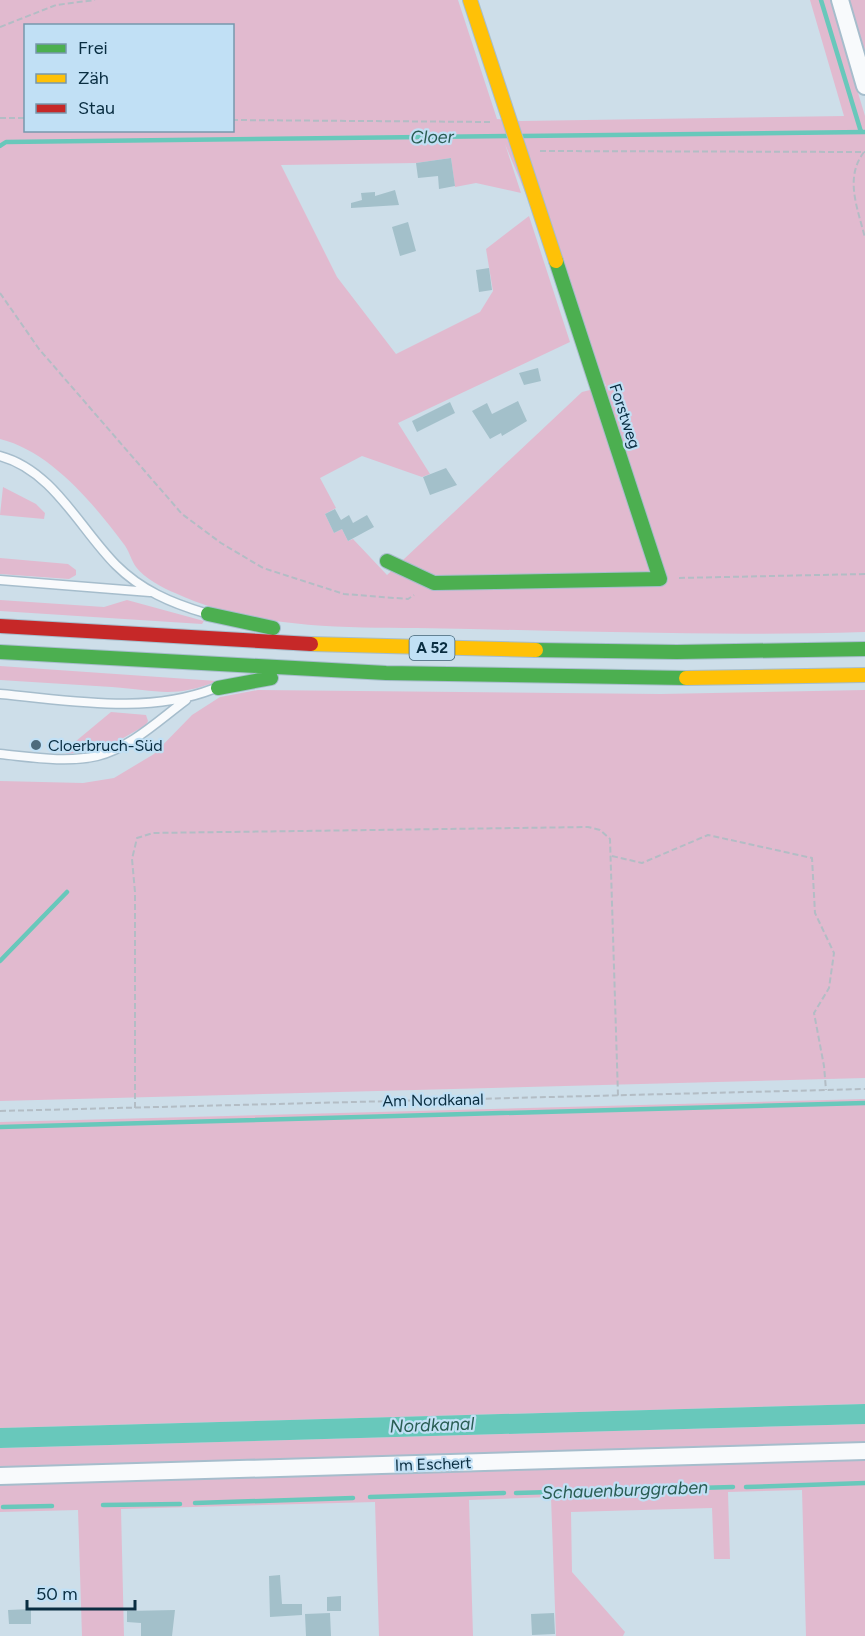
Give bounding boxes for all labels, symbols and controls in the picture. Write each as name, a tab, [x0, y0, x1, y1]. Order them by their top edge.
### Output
legend	[24, 24, 234, 132]
text: Frei	[78, 37, 108, 59]
text: Zäh	[78, 67, 109, 89]
text: Stau	[78, 97, 115, 119]
water label: Cloer	[410, 126, 455, 148]
street label: Forstweg	[606, 381, 644, 451]
road number: A 52	[410, 636, 454, 660]
place label: Cloerbruch-Süd	[48, 736, 163, 755]
marker: Cloerbruch-Süd	[29, 738, 43, 752]
street label: Am Nordkanal	[382, 1090, 484, 1110]
water label: Nordkanal	[389, 1412, 476, 1437]
street label: Im Eschert	[394, 1453, 472, 1475]
water label: Schauenburggraben	[541, 1476, 709, 1504]
scale bar	[27, 1573, 135, 1611]
text: 50 m	[36, 1583, 78, 1605]

